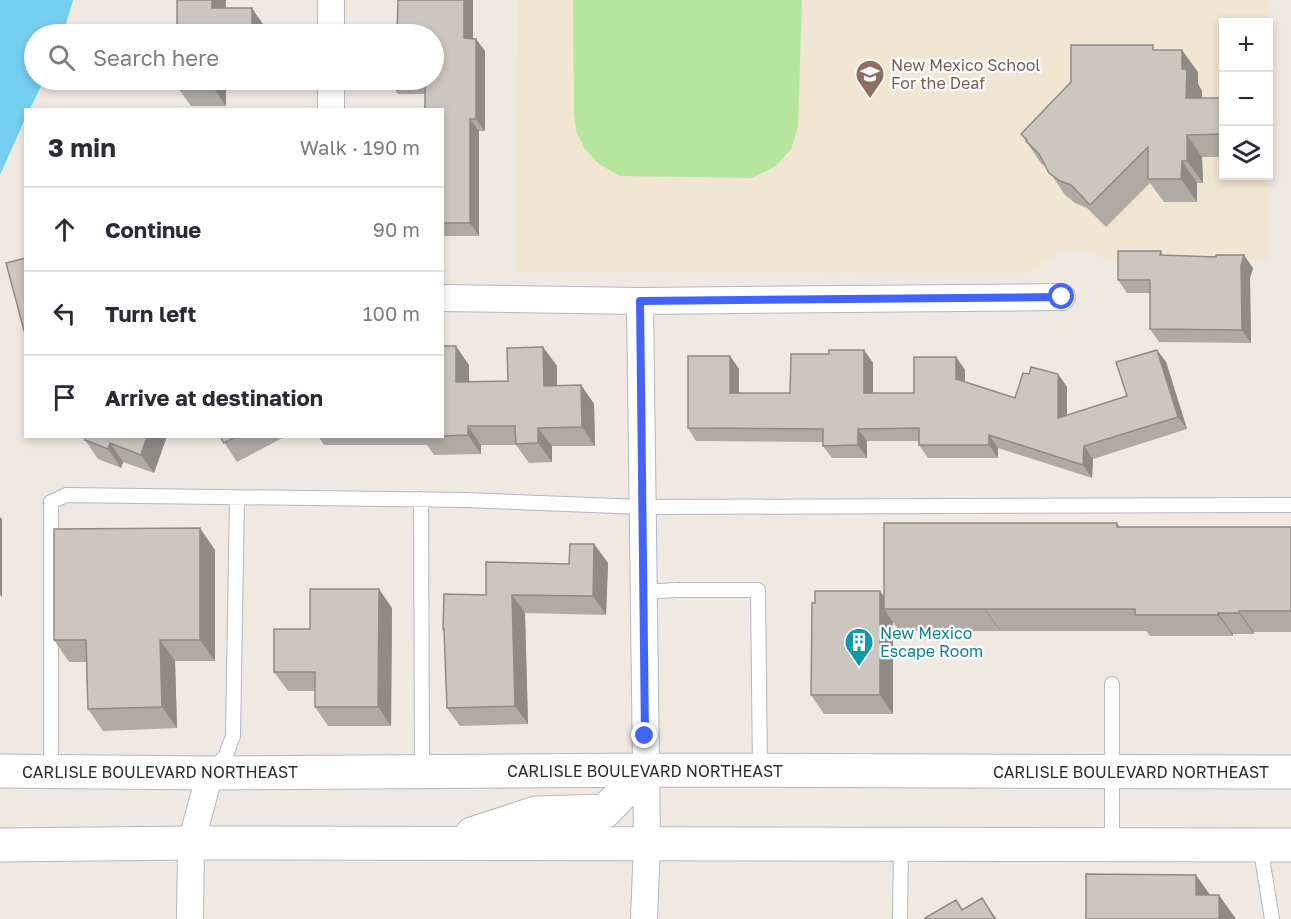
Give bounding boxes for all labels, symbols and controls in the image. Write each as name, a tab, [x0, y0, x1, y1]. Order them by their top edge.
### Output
map controls	[1219, 18, 1273, 180]
button: +	[1219, 18, 1273, 72]
search box	[24, 24, 444, 90]
icon: search	[45, 41, 78, 74]
text: Search here	[93, 44, 219, 71]
place label: New Mexico School For the Deaf	[891, 55, 1041, 93]
school or university icon: New Mexico School For the Deaf	[854, 58, 886, 100]
button: −	[1219, 72, 1273, 126]
button: layers	[1219, 126, 1273, 180]
text: 3 min	[48, 132, 116, 163]
text: Walk · 190 m	[300, 135, 420, 159]
icon: ahead	[48, 213, 81, 246]
text: Continue	[105, 216, 201, 243]
text: 90 m	[373, 217, 420, 241]
route start	[1048, 283, 1074, 309]
icon: left	[48, 297, 81, 330]
text: Turn left	[105, 300, 196, 327]
text: 100 m	[363, 301, 420, 325]
icon: arrive	[48, 381, 81, 414]
text: Arrive at destination	[105, 384, 323, 411]
place label: New Mexico Escape Room	[880, 623, 983, 661]
building icon: New Mexico Escape Room	[843, 626, 875, 668]
route end	[631, 722, 657, 748]
street label: CARLISLE BOULEVARD NORTHEAST	[507, 761, 783, 781]
street label: CARLISLE BOULEVARD NORTHEAST	[22, 762, 298, 782]
street label: CARLISLE BOULEVARD NORTHEAST	[993, 762, 1269, 782]

